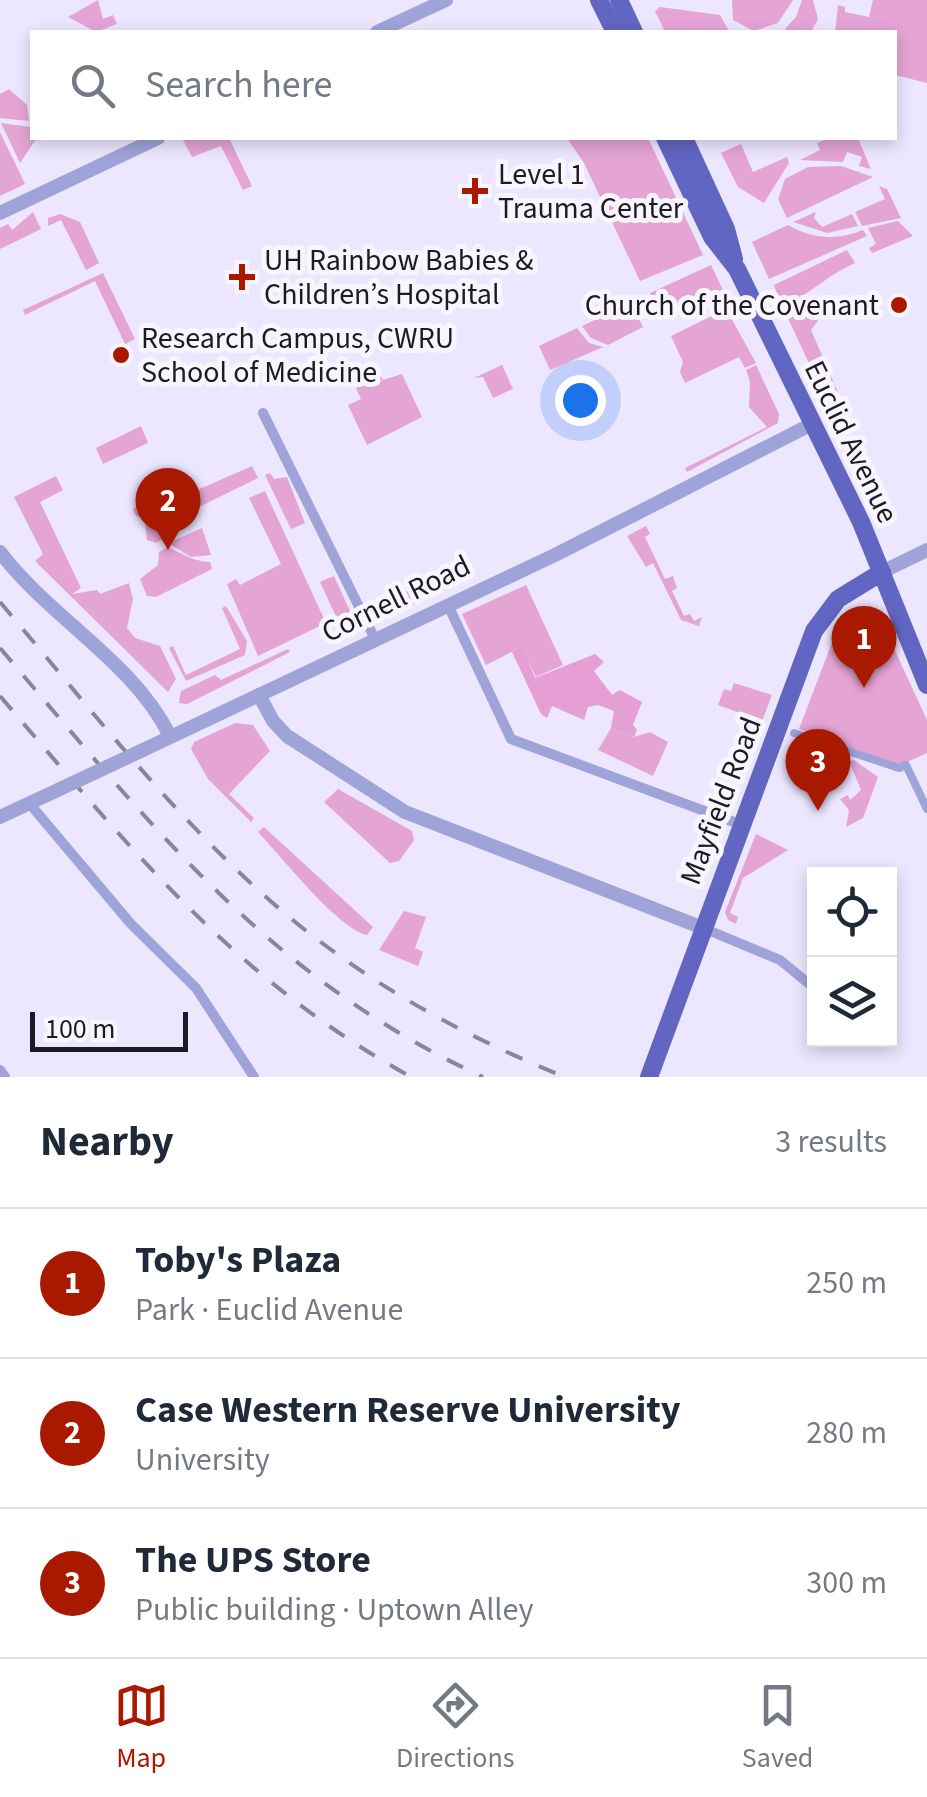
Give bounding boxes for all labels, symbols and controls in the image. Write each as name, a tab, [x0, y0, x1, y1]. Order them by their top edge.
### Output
search box	[30, 30, 897, 140]
icon: search	[65, 58, 120, 113]
text: Search here	[145, 58, 332, 112]
place label: Level 1 Trauma Center	[498, 153, 684, 230]
marker: Level 1 Trauma Center	[462, 178, 488, 204]
place label: UH Rainbow Babies & Children’s Hospital	[264, 239, 534, 316]
marker: UH Rainbow Babies & Children’s Hospital	[229, 264, 255, 290]
place label: Church of the Covenant	[585, 284, 879, 327]
marker: Church of the Covenant	[888, 294, 910, 316]
place label: Research Campus, CWRU School of Medicine	[141, 317, 454, 394]
marker: Research Campus, CWRU School of Medicine	[110, 344, 132, 366]
street label: Euclid Avenue	[793, 354, 909, 530]
your location	[555, 375, 606, 426]
pin: 2	[136, 468, 200, 550]
street label: Cornell Road	[314, 544, 478, 654]
pin: 1	[832, 606, 896, 688]
street label: Mayfield Road	[669, 711, 773, 891]
pin: 3	[786, 728, 850, 811]
map controls	[807, 867, 897, 1047]
button: locate	[807, 867, 897, 957]
button: layers	[807, 957, 897, 1047]
scale bar	[30, 1007, 188, 1052]
text: 100 m	[45, 1009, 116, 1049]
text: Nearby	[40, 1112, 174, 1172]
text: 3 results	[775, 1119, 887, 1165]
text: Toby's Plaza	[135, 1233, 341, 1287]
text: 1	[64, 1260, 81, 1306]
text: 250 m	[806, 1260, 887, 1306]
text: Park · Euclid Avenue	[135, 1287, 403, 1333]
text: Case Western Reserve University	[135, 1383, 681, 1437]
text: 2	[64, 1410, 81, 1456]
text: 280 m	[806, 1410, 887, 1456]
text: University	[135, 1437, 270, 1483]
text: The UPS Store	[135, 1533, 371, 1587]
text: 3	[64, 1560, 81, 1606]
text: 300 m	[806, 1560, 887, 1606]
text: Public building · Uptown Alley	[135, 1587, 533, 1633]
tab: Map	[114, 1678, 169, 1778]
tab: Directions	[396, 1678, 515, 1778]
tab: Saved	[742, 1678, 813, 1778]

